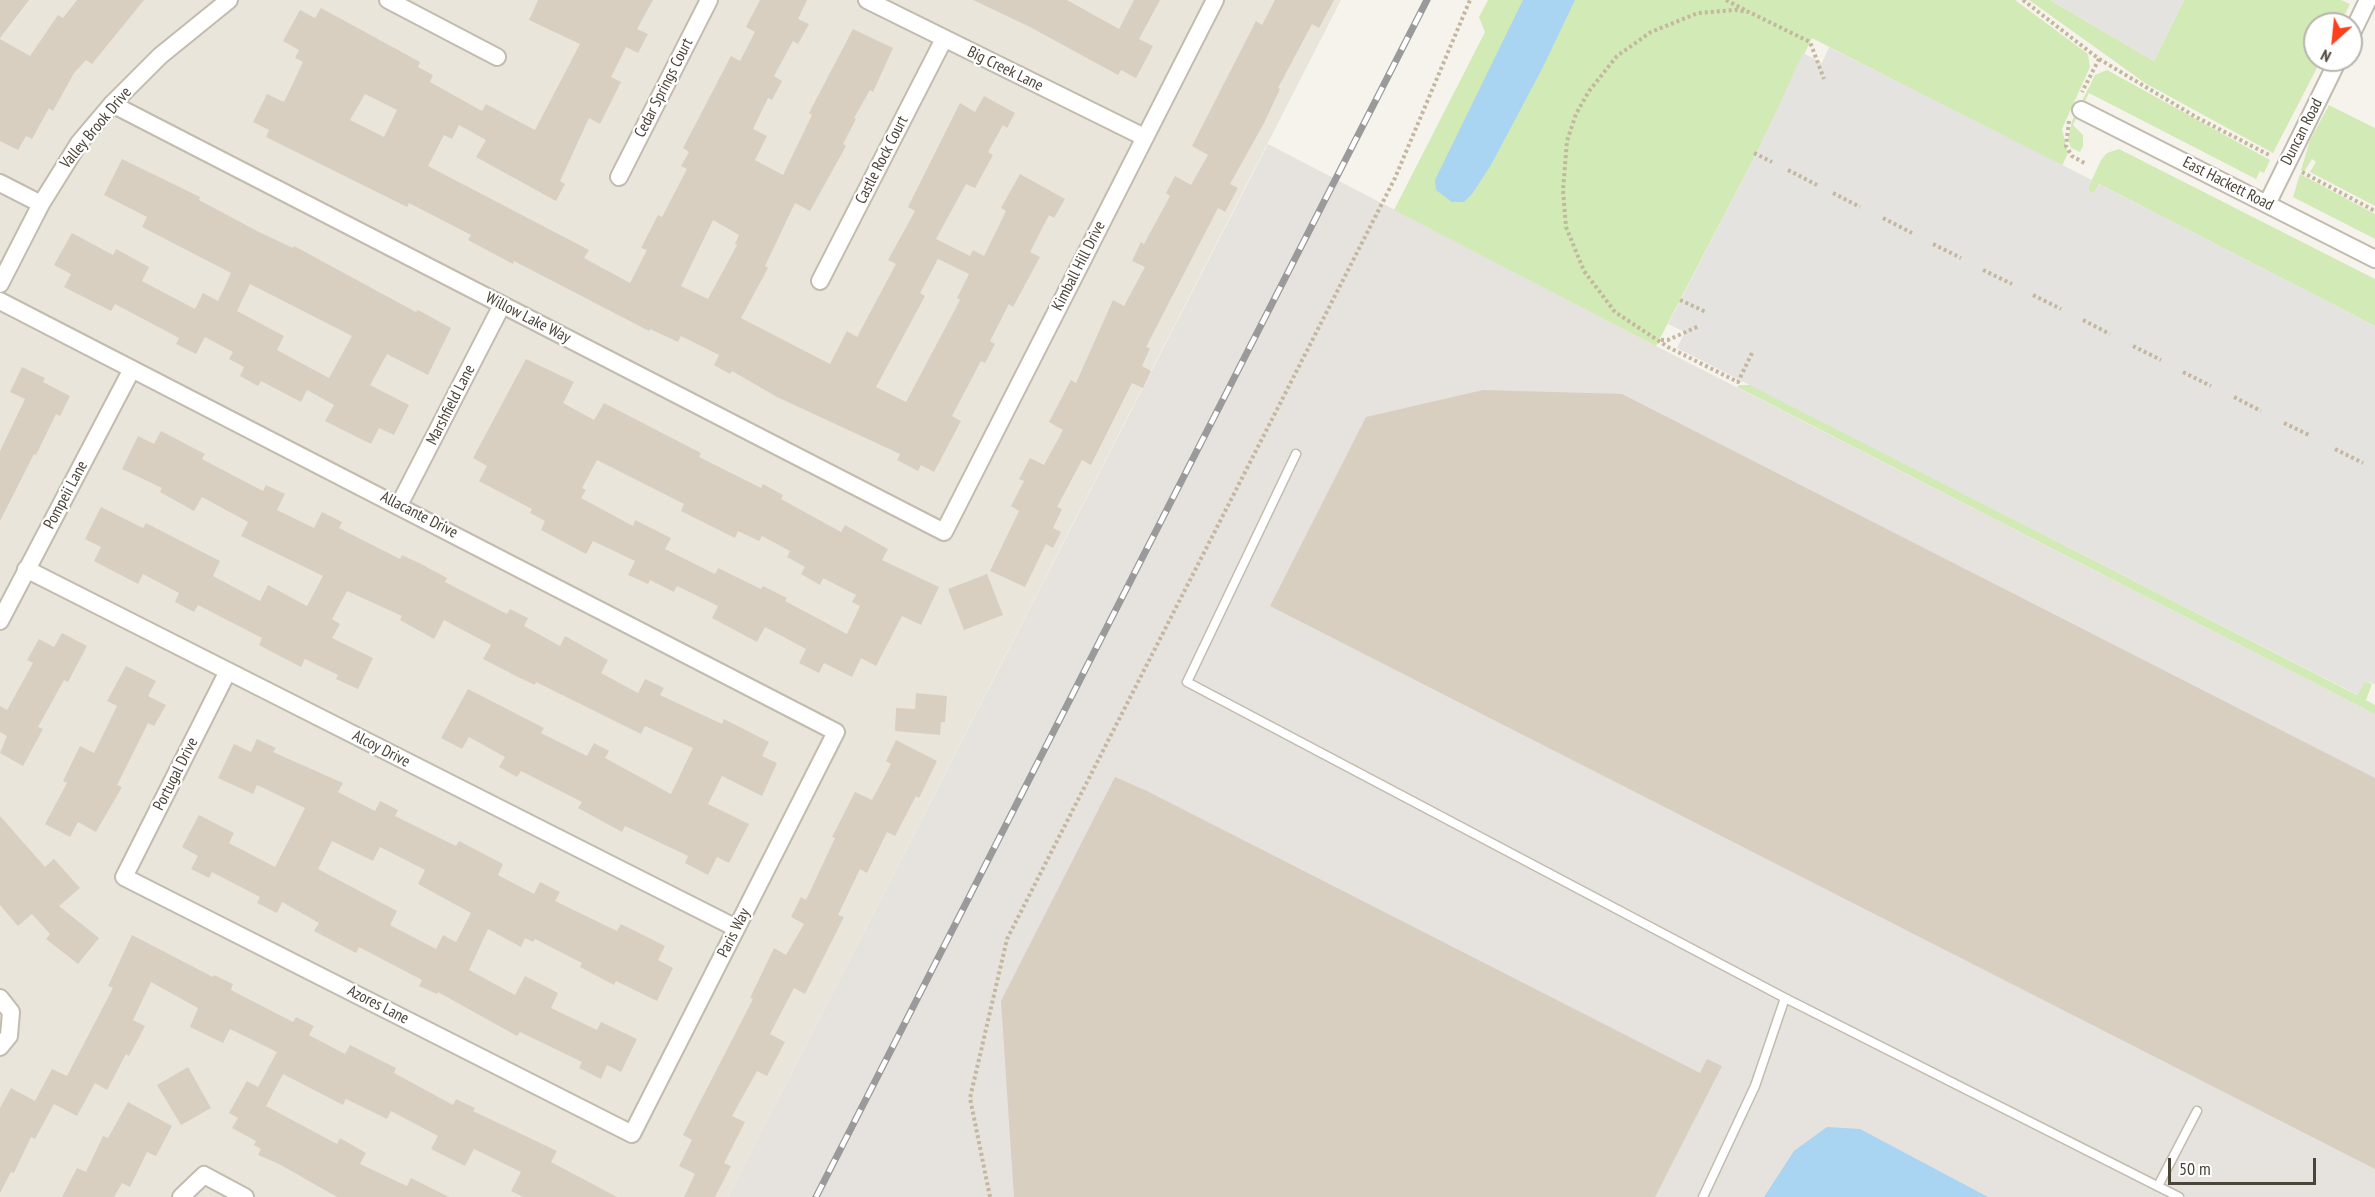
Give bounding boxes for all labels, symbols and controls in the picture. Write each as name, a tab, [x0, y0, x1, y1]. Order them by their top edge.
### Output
north arrow	[2303, 12, 2363, 72]
street label: Cedar Springs Court	[631, 35, 697, 141]
street label: Big Creek Lane	[964, 42, 1046, 96]
text: N	[2317, 45, 2334, 67]
street label: Valley Brook Drive	[56, 83, 136, 173]
street label: Duncan Road	[2277, 95, 2327, 169]
street label: Castle Rock Court	[852, 113, 912, 207]
street label: East Hackett Road	[2179, 153, 2277, 215]
street label: Kimball Hill Drive	[1048, 218, 1110, 314]
street label: Willow Lake Way	[482, 288, 574, 348]
street label: Marshfield Lane	[423, 362, 479, 448]
street label: Pompeii Lane	[40, 458, 92, 532]
street label: Allacante Drive	[377, 487, 461, 543]
street label: Alcoy Drive	[349, 726, 413, 772]
street label: Portugal Drive	[149, 734, 203, 814]
street label: Paris Way	[714, 905, 754, 961]
street label: Azores Lane	[344, 981, 412, 1029]
scale bar	[2171, 1146, 2320, 1184]
text: 50 m	[2179, 1157, 2211, 1180]

